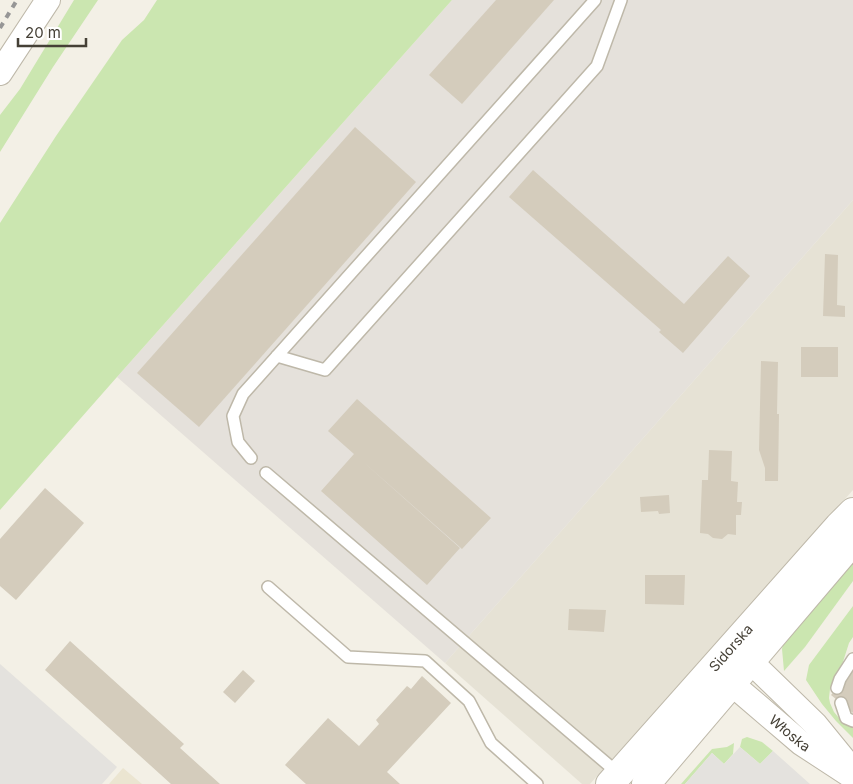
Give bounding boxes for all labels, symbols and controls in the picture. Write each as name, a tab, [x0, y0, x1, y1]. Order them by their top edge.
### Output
scale bar	[18, 15, 85, 47]
text: 20 m	[25, 23, 61, 42]
street label: Sidorska	[705, 620, 756, 675]
street label: Włoska	[766, 711, 814, 755]

